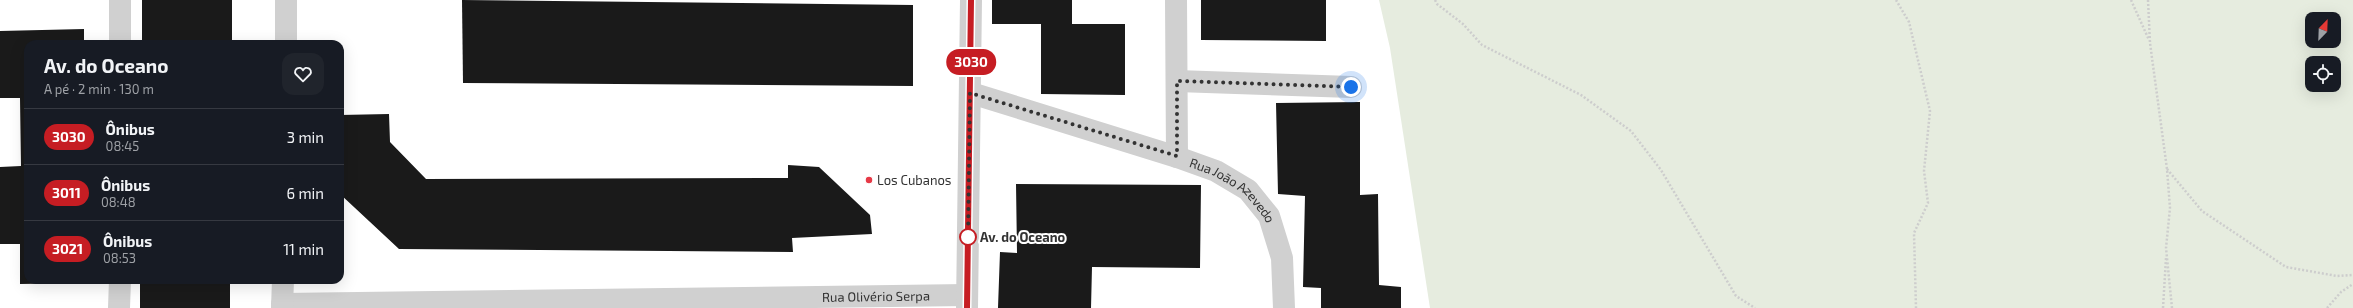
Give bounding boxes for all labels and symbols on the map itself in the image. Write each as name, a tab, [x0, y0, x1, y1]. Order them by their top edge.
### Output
north arrow	[2305, 12, 2341, 48]
line badge: 3030	[943, 49, 999, 75]
your location	[1341, 77, 1361, 97]
street label: Rua João Azevedo	[1188, 154, 1279, 225]
place label: Los Cubanos	[877, 172, 951, 188]
marker: Los Cubanos	[864, 175, 874, 185]
marker: Av. do Oceano	[959, 228, 977, 246]
place label: Av. do Oceano	[980, 229, 1065, 245]
street label: Rua Olivério Serpa	[822, 287, 930, 305]

